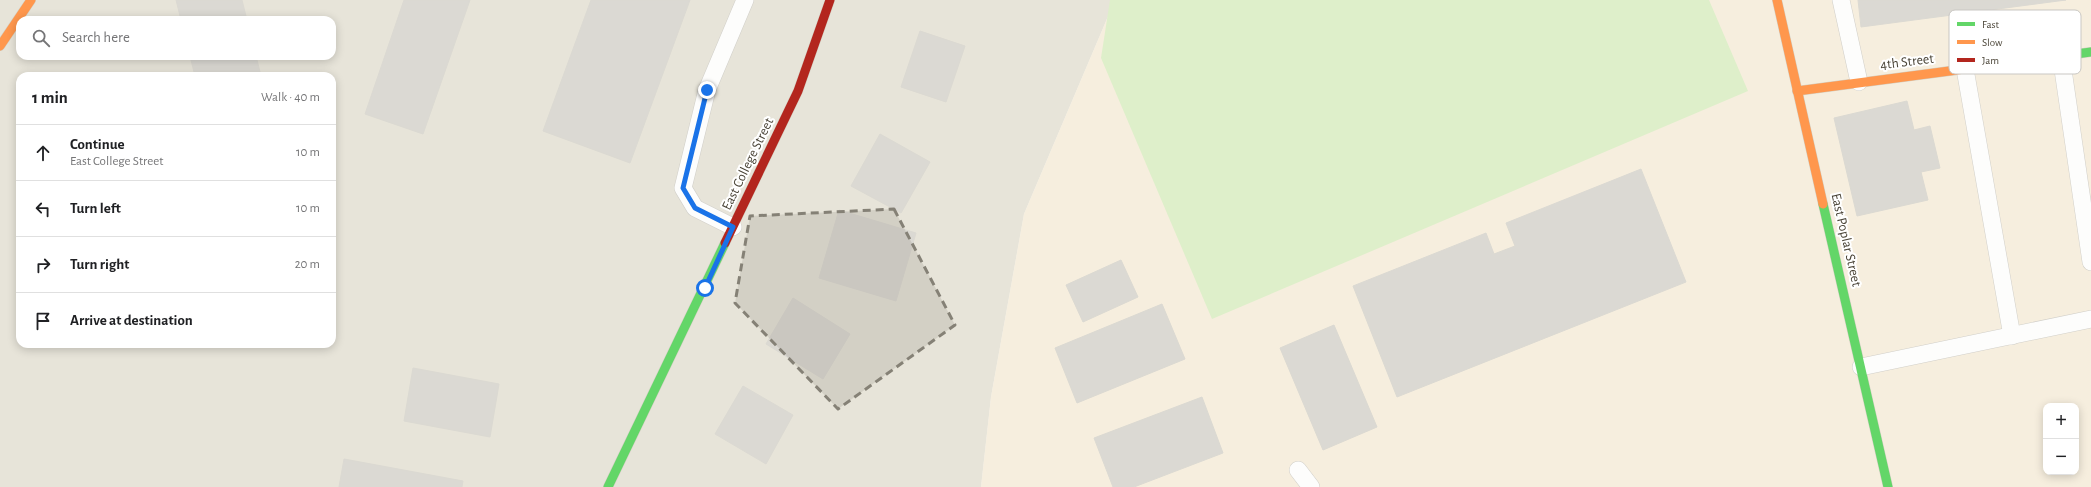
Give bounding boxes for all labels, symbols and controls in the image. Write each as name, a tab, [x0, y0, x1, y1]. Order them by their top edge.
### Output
legend	[1949, 10, 2081, 74]
search box	[16, 16, 336, 60]
text: Fast	[1982, 19, 2000, 30]
icon: search	[30, 27, 52, 49]
text: Search here	[62, 30, 130, 45]
text: Slow	[1982, 37, 2003, 48]
street label: 4th Street	[1879, 52, 1935, 72]
text: Jam	[1982, 55, 1999, 66]
route end	[698, 81, 716, 99]
text: 1 min	[32, 89, 68, 106]
text: Walk · 40 m	[261, 91, 320, 104]
street label: East College Street	[720, 115, 777, 212]
text: Continue	[70, 137, 125, 152]
icon: ahead	[32, 142, 54, 164]
text: 10 m	[296, 146, 320, 159]
text: East College Street	[70, 155, 163, 168]
street label: East Poplar Street	[1828, 192, 1864, 288]
icon: left	[32, 198, 54, 220]
text: Turn left	[70, 201, 121, 216]
text: 10 m	[296, 202, 320, 215]
icon: right	[32, 254, 54, 276]
text: Turn right	[70, 257, 129, 272]
text: 20 m	[295, 258, 320, 271]
route start	[696, 279, 714, 297]
icon: arrive	[32, 310, 54, 332]
text: Arrive at destination	[70, 313, 193, 328]
map controls	[2043, 403, 2079, 475]
button: +	[2043, 403, 2079, 439]
button: −	[2043, 439, 2079, 475]

